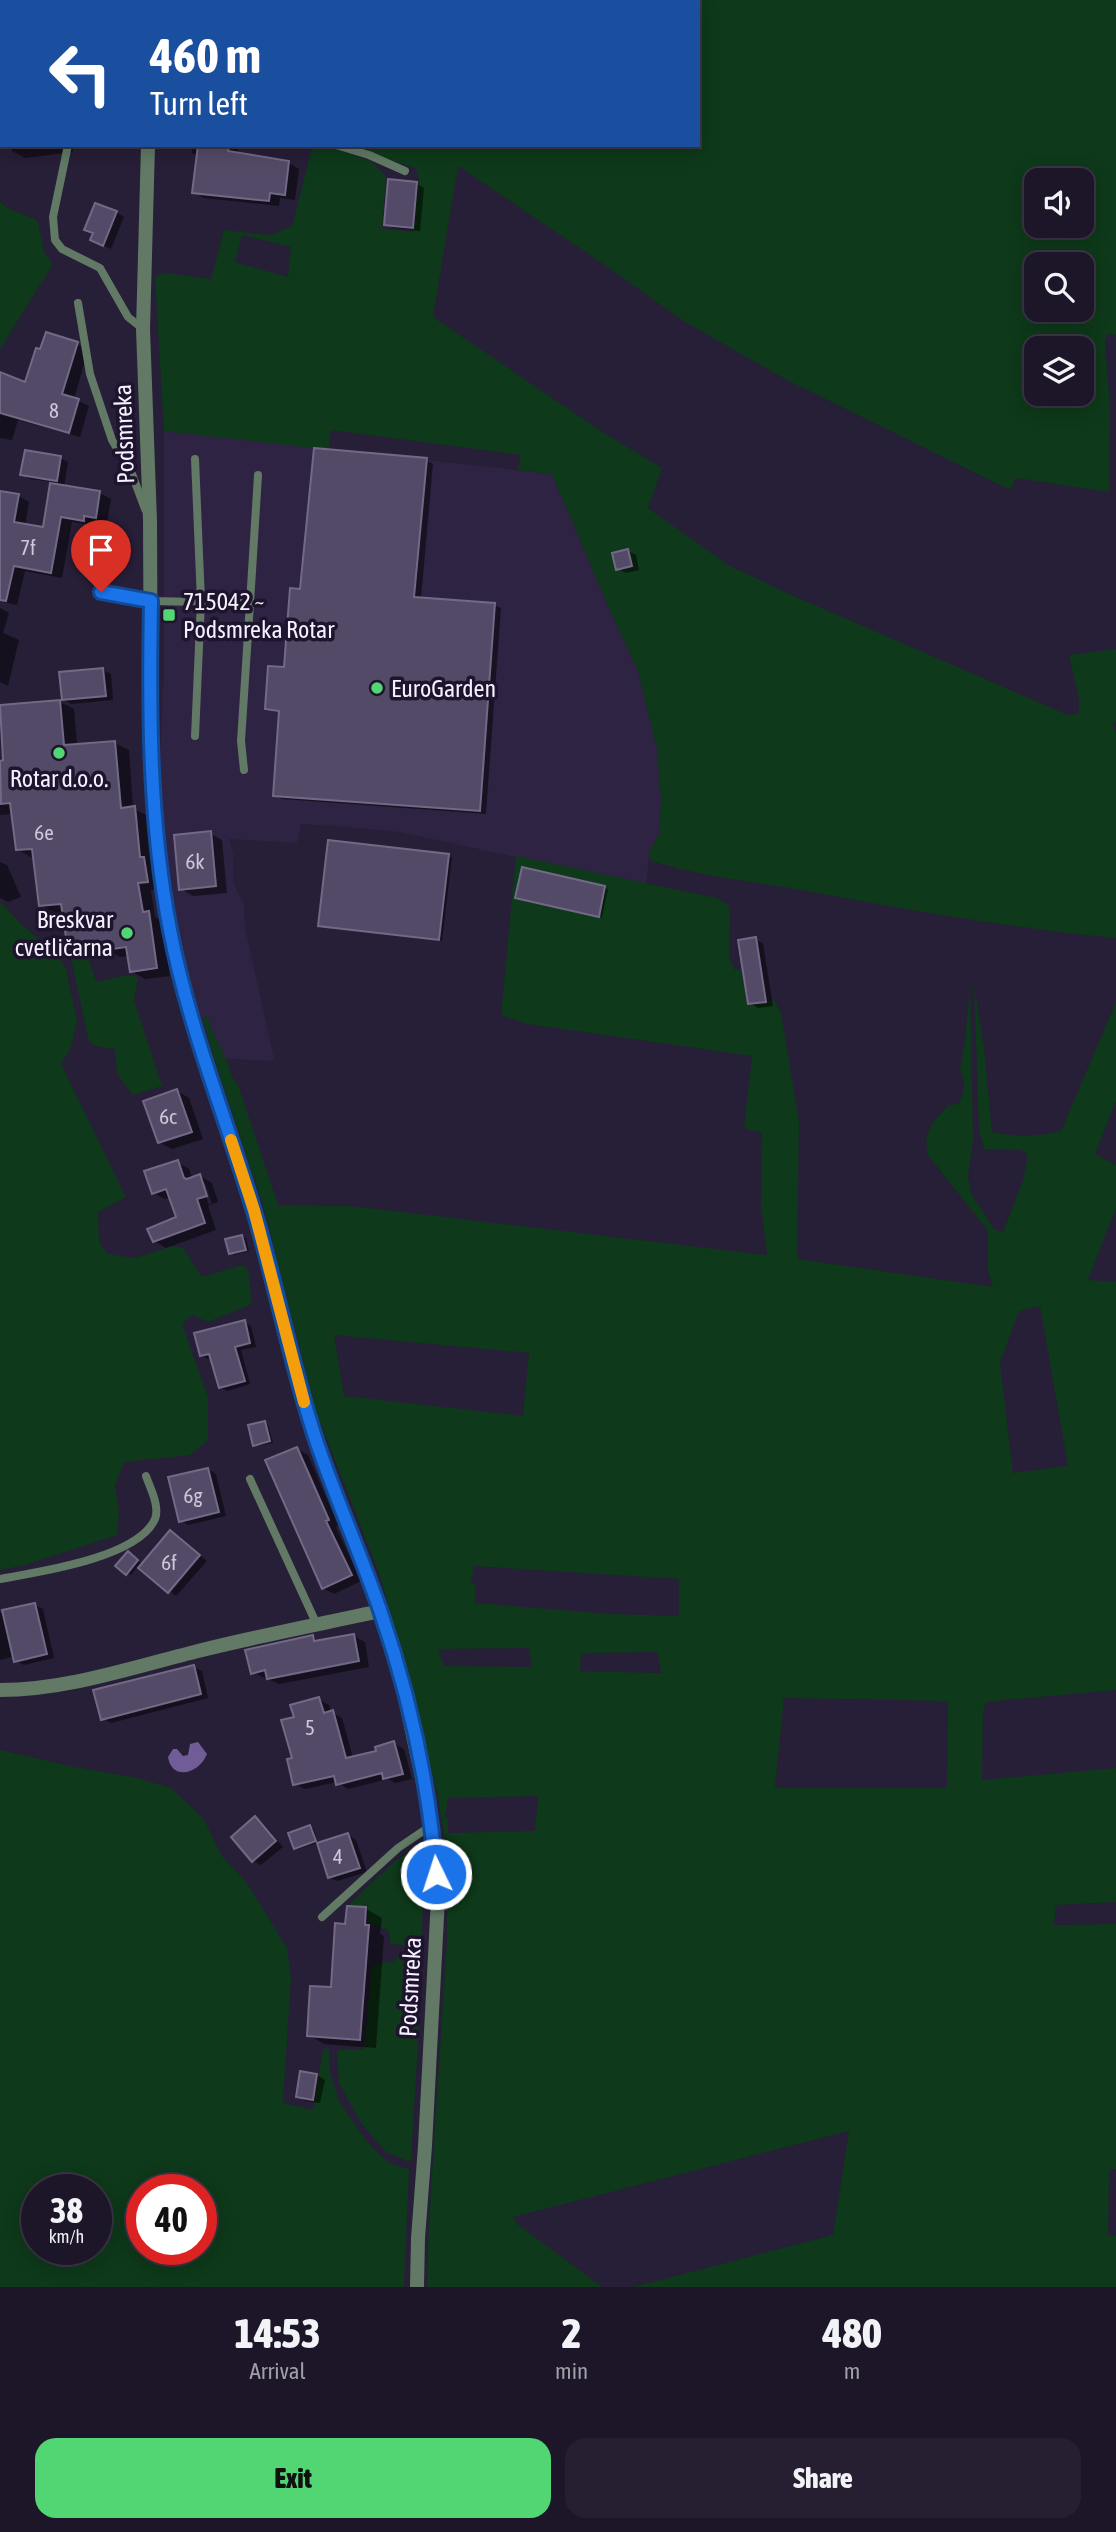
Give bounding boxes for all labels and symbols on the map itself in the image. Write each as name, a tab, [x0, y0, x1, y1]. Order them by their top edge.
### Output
street label: Podsmreka	[109, 384, 139, 484]
house number: 8	[49, 398, 59, 422]
pin	[71, 520, 131, 592]
house number: 7f	[20, 535, 36, 559]
place label: 715042 ~ Podsmreka Rotar	[183, 588, 335, 643]
marker: 715042 ~ Podsmreka Rotar	[161, 607, 177, 623]
place label: EuroGarden	[391, 675, 496, 702]
marker: EuroGarden	[369, 680, 385, 696]
marker: Rotar d.o.o.	[51, 745, 67, 761]
place label: Rotar d.o.o.	[10, 765, 108, 792]
house number: 6e	[34, 820, 54, 844]
house number: 6k	[185, 849, 205, 873]
place label: Breskvar cvetličarna	[15, 906, 114, 961]
marker: Breskvar cvetličarna	[119, 925, 135, 941]
house number: 6c	[159, 1104, 177, 1128]
house number: 6g	[184, 1483, 202, 1507]
house number: 6f	[161, 1550, 177, 1574]
house number: 5	[305, 1715, 315, 1739]
position arrow	[399, 1837, 473, 1911]
house number: 4	[333, 1844, 343, 1868]
street label: Podsmreka	[394, 1937, 426, 2037]
speed limit sign: 40	[126, 2174, 217, 2265]

